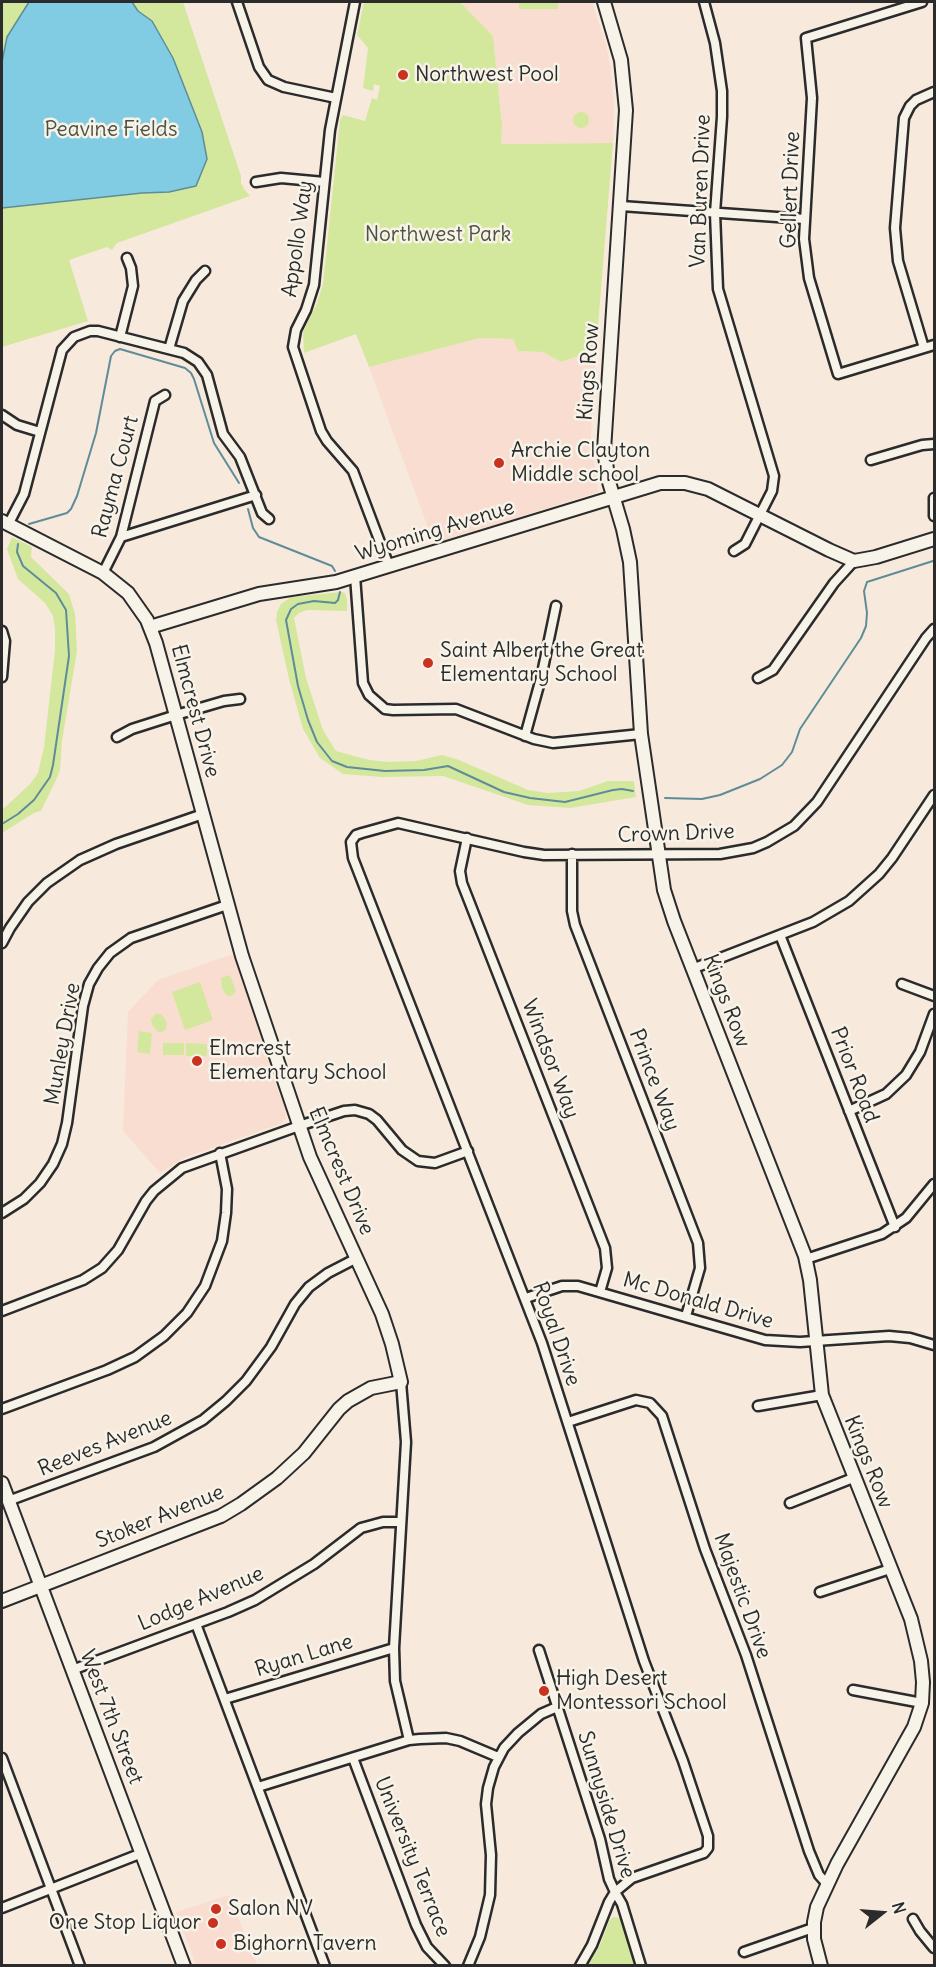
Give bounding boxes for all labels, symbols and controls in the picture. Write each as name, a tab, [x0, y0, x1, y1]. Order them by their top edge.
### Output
place label: Northwest Pool	[415, 62, 559, 88]
marker: Northwest Pool	[396, 68, 410, 82]
street label: Van Buren Drive	[686, 114, 716, 268]
park label: Peavine Fields	[44, 117, 178, 143]
street label: Gellert Drive	[776, 131, 806, 249]
street label: Appollo Way	[277, 179, 319, 299]
park label: Northwest Park	[365, 222, 511, 248]
street label: Kings Row	[573, 322, 605, 422]
street label: Rayma Court	[88, 413, 144, 541]
place label: Archie Clayton Middle school	[511, 438, 650, 488]
marker: Archie Clayton Middle school	[492, 456, 506, 470]
street label: Wyoming Avenue	[353, 495, 517, 567]
place label: Saint Albert the Great Elementary School	[440, 638, 643, 688]
street label: Elmcrest Drive	[165, 642, 225, 780]
marker: Saint Albert the Great Elementary School	[421, 656, 435, 670]
street label: Crown Drive	[617, 819, 735, 849]
street label: Kings Row	[697, 951, 755, 1051]
street label: Munley Drive	[40, 981, 86, 1107]
street label: Windsor Way	[516, 996, 584, 1122]
street label: Prior Road	[824, 1024, 884, 1126]
street label: Prince Way	[623, 1026, 685, 1134]
place label: Elmcrest Elementary School	[209, 1036, 386, 1086]
marker: Elmcrest Elementary School	[190, 1054, 204, 1068]
street label: Elmcrest Drive	[303, 1103, 379, 1239]
street label: Mc Donald Drive	[620, 1268, 776, 1334]
street label: Royal Drive	[526, 1279, 586, 1389]
street label: Reeves Avenue	[34, 1406, 176, 1482]
street label: Kings Row	[838, 1412, 898, 1512]
street label: Stoker Avenue	[92, 1480, 228, 1554]
street label: Majestic Drive	[708, 1530, 776, 1662]
street label: Lodge Avenue	[135, 1561, 267, 1637]
street label: Ryan Lane	[252, 1629, 356, 1683]
street label: West 7th Street	[74, 1646, 148, 1788]
place label: High Desert Montessori School	[556, 1666, 727, 1716]
marker: High Desert Montessori School	[537, 1684, 551, 1698]
street label: Sunnyside Drive	[572, 1728, 640, 1882]
street label: University Terrace	[368, 1773, 456, 1941]
north arrow	[852, 1883, 912, 1943]
place label: Salon NV	[228, 1896, 313, 1922]
text: N	[888, 1900, 910, 1916]
marker: Salon NV	[209, 1902, 223, 1916]
place label: One Stop Liquor	[49, 1910, 201, 1936]
marker: One Stop Liquor	[206, 1916, 220, 1930]
place label: Bighorn Tavern	[233, 1931, 377, 1957]
marker: Bighorn Tavern	[214, 1937, 228, 1951]

